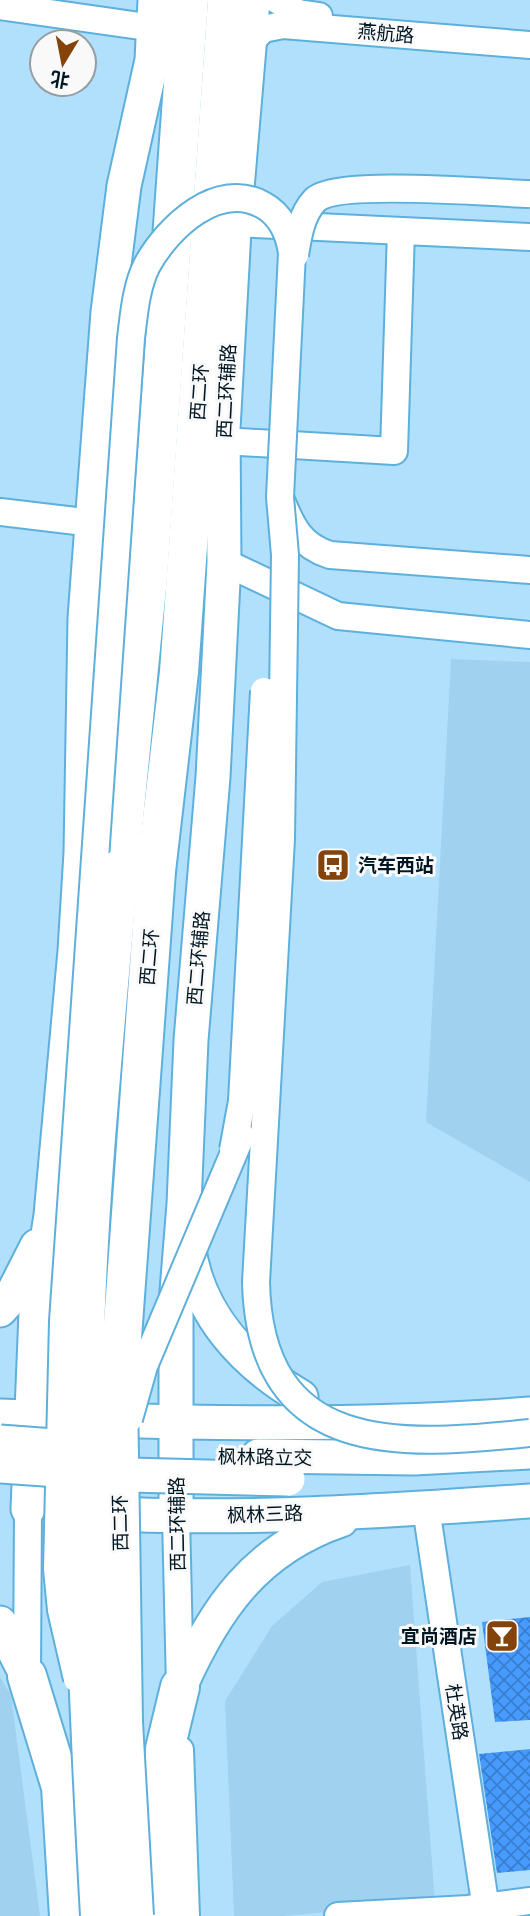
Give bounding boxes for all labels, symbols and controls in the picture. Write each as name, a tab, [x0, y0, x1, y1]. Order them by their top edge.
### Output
street label: 燕航路	[356, 18, 416, 48]
north arrow	[28, 28, 98, 98]
text: 北	[48, 65, 72, 94]
street label: 西二环辅路	[211, 343, 241, 439]
street label: 西二环	[184, 363, 214, 421]
bus stop icon: 汽车西站	[314, 846, 352, 884]
place label: 汽车西站	[358, 852, 434, 878]
street label: 西二环辅路	[181, 910, 215, 1006]
street label: 西二环	[134, 927, 164, 987]
street label: 枫林路立交	[217, 1443, 313, 1471]
street label: 西二环辅路	[163, 1476, 191, 1572]
street label: 西二环	[107, 1494, 133, 1552]
street label: 枫林三路	[227, 1500, 303, 1528]
bar icon: 宜尚酒店	[483, 1617, 521, 1655]
place label: 宜尚酒店	[401, 1623, 477, 1649]
street label: 杜英路	[440, 1682, 474, 1742]

